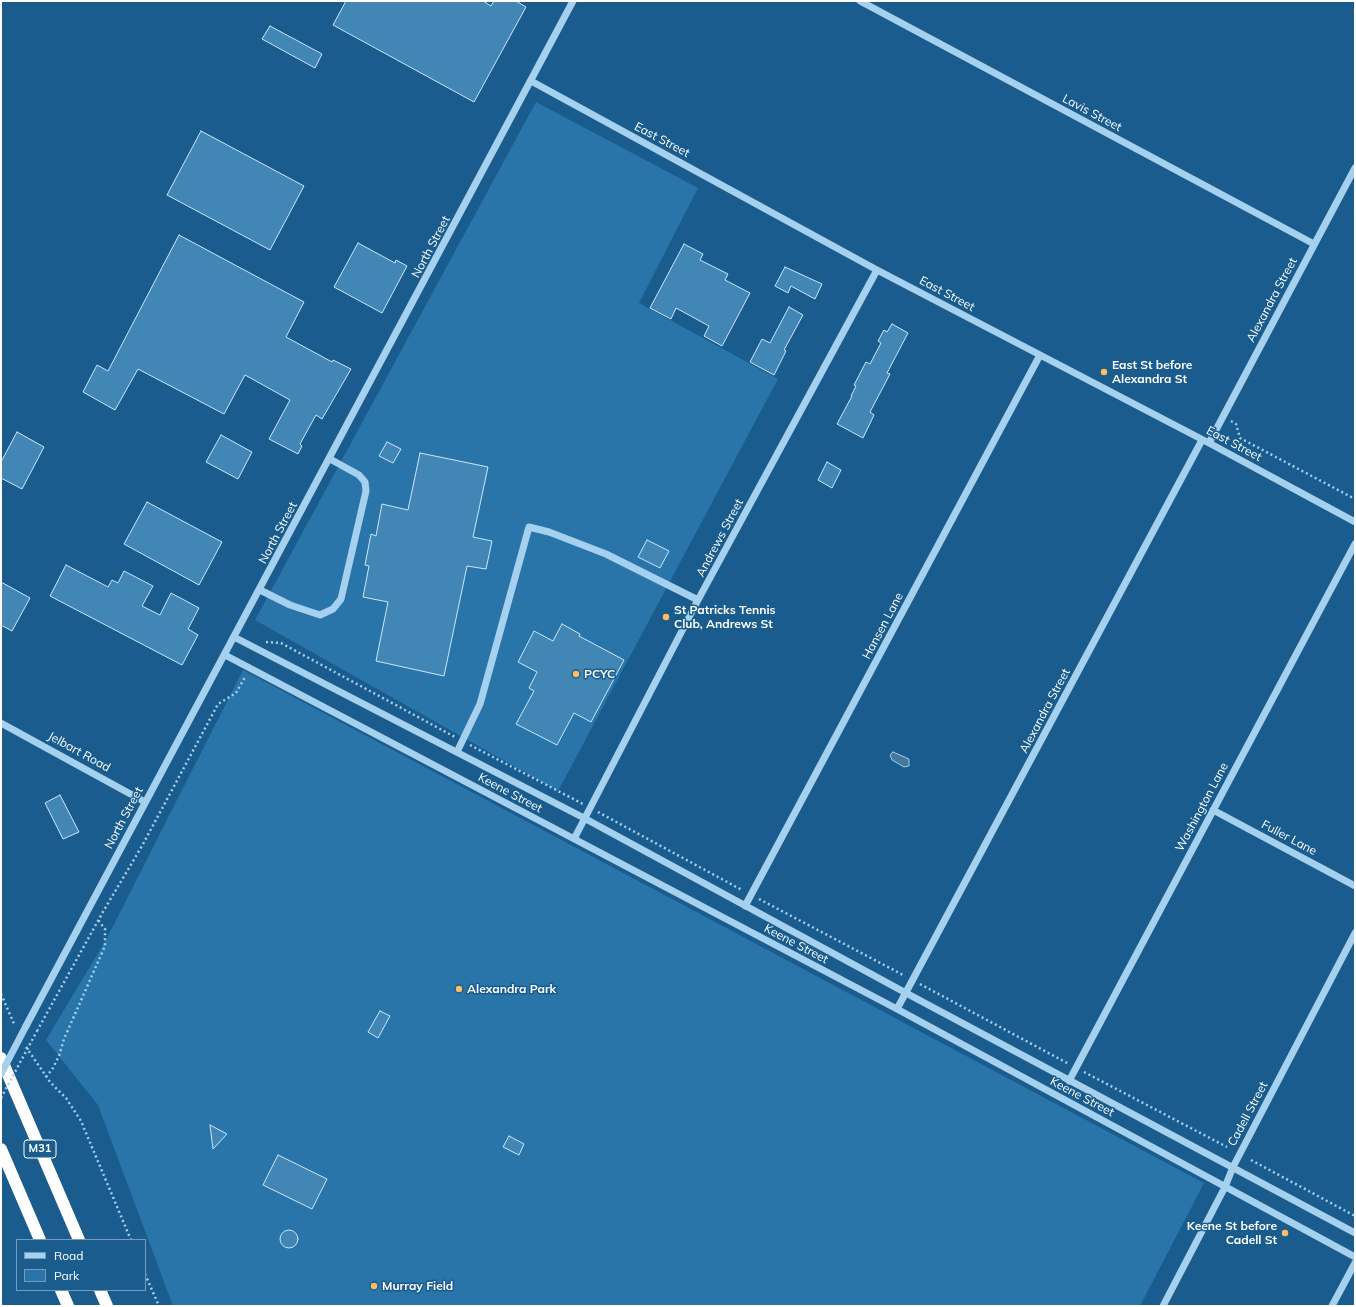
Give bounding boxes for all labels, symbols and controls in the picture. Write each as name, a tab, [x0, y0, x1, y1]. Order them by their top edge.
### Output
street label: Lavis Street	[1060, 91, 1124, 135]
street label: East Street	[632, 119, 692, 161]
street label: North Street	[409, 214, 453, 280]
street label: Alexandra Street	[1244, 255, 1300, 345]
street label: East Street	[917, 273, 977, 315]
place label: East St before Alexandra St	[1112, 358, 1192, 386]
marker: East St before Alexandra St	[1099, 367, 1109, 377]
street label: East Street	[1204, 423, 1264, 465]
street label: Andrews Street	[693, 496, 747, 580]
street label: North Street	[256, 500, 300, 566]
street label: Hansen Lane	[859, 590, 907, 662]
place label: St Patricks Tennis Club, Andrews St	[674, 603, 776, 631]
marker: St Patricks Tennis Club, Andrews St	[661, 612, 671, 622]
street label: Alexandra Street	[1017, 666, 1073, 756]
place label: PCYC	[584, 667, 615, 681]
marker: PCYC	[571, 669, 581, 679]
street label: Jelbart Road	[45, 729, 113, 775]
street label: Washington Lane	[1173, 760, 1231, 854]
street label: Keene Street	[476, 770, 544, 816]
street label: North Street	[102, 785, 146, 851]
street label: Fuller Lane	[1259, 817, 1319, 859]
street label: Keene Street	[762, 921, 830, 967]
place label: Alexandra Park	[467, 982, 556, 996]
marker: Alexandra Park	[454, 984, 464, 994]
street label: Keene Street	[1048, 1074, 1116, 1120]
street label: Cadell Street	[1225, 1079, 1271, 1149]
road number: M31	[24, 1140, 56, 1158]
place label: Keene St before Cadell St	[1187, 1219, 1277, 1247]
marker: Keene St before Cadell St	[1280, 1228, 1290, 1238]
legend	[16, 1239, 146, 1291]
text: Road	[54, 1248, 83, 1263]
text: Park	[54, 1268, 79, 1283]
place label: Murray Field	[382, 1279, 453, 1293]
marker: Murray Field	[369, 1281, 379, 1291]

